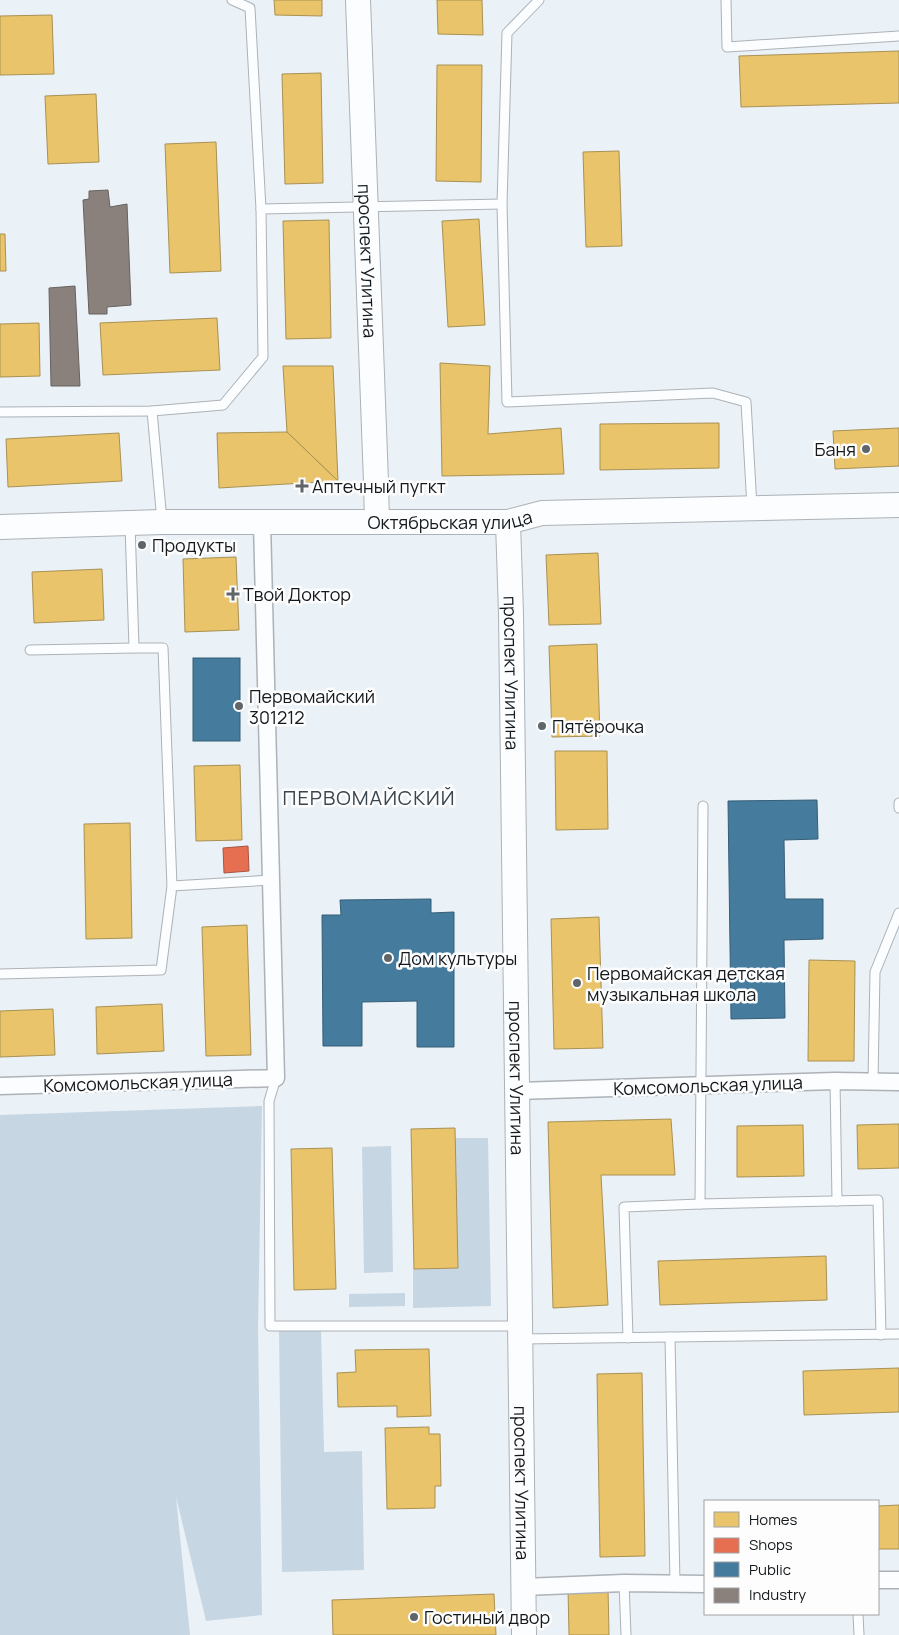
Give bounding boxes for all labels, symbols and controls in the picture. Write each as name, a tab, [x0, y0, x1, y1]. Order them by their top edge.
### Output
street label: проспект Улитина	[353, 183, 383, 338]
place label: Баня	[815, 437, 856, 461]
marker: Баня	[860, 443, 872, 455]
place label: Аптечный пугкт	[312, 474, 446, 498]
marker: Аптечный пугкт	[296, 480, 308, 492]
street label: Октябрьская улица	[368, 504, 535, 534]
place label: Продукты	[152, 533, 236, 557]
marker: Продукты	[136, 539, 148, 551]
place label: Твой Доктор	[243, 582, 351, 606]
marker: Твой Доктор	[227, 588, 239, 600]
street label: проспект Улитина	[498, 595, 525, 750]
place label: Первомайский 301212	[249, 684, 375, 729]
marker: Первомайский 301212	[233, 700, 245, 712]
place label: Пятёрочка	[552, 714, 644, 738]
marker: Пятёрочка	[536, 720, 548, 732]
district label: ПЕРВОМАЙСКИЙ	[283, 784, 455, 811]
place label: Дом культуры	[398, 946, 517, 970]
marker: Дом культуры	[382, 952, 394, 964]
place label: Первомайская детская музыкальная школа	[587, 961, 785, 1006]
marker: Первомайская детская музыкальная школа	[571, 977, 583, 989]
street label: проспект Улитина	[504, 1001, 530, 1155]
street label: Комсомольская улица	[43, 1067, 233, 1097]
street label: Комсомольская улица	[613, 1070, 803, 1100]
street label: проспект Улитина	[509, 1406, 535, 1560]
legend	[704, 1500, 879, 1615]
text: Homes	[749, 1509, 798, 1530]
text: Shops	[749, 1534, 793, 1555]
text: Public	[749, 1559, 791, 1580]
text: Industry	[749, 1584, 806, 1605]
place label: Гостиный двор	[424, 1605, 550, 1629]
marker: Гостиный двор	[408, 1611, 420, 1623]

